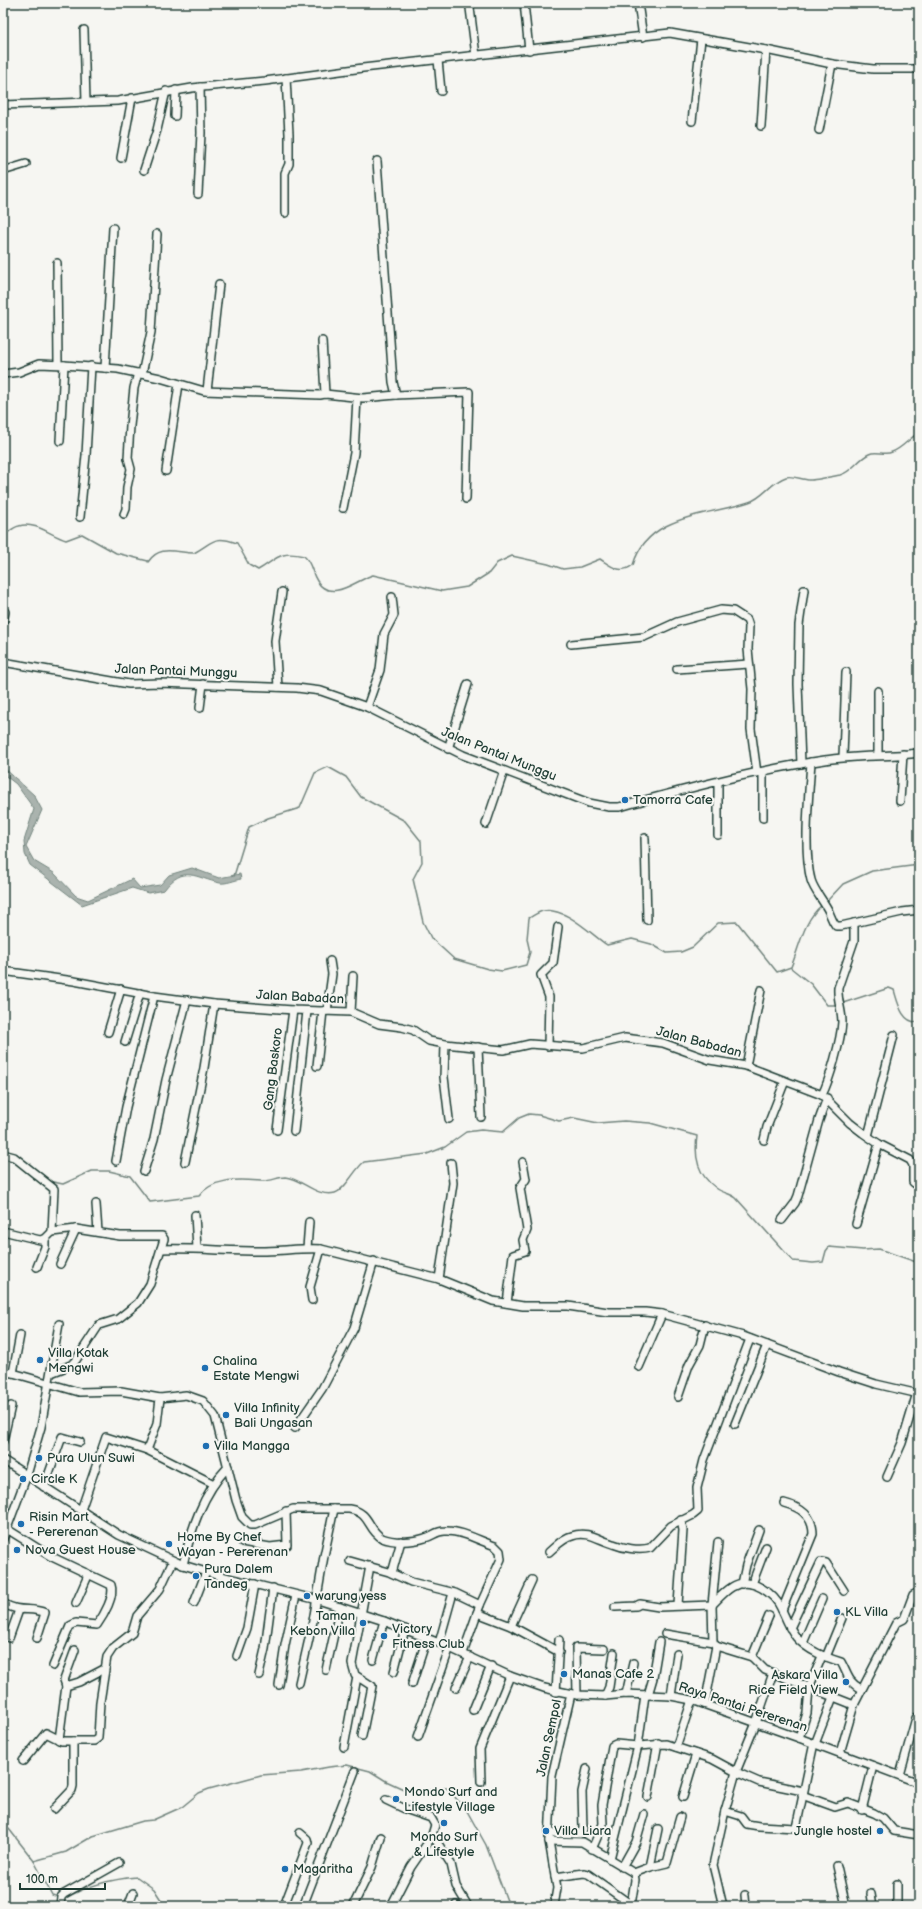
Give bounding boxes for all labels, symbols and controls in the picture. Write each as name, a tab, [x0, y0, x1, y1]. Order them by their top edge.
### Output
street label: Jalan Pantai Munggu	[114, 661, 238, 681]
street label: Jalan Pantai Munggu	[439, 724, 559, 784]
place label: Tamorra Cafe	[633, 792, 713, 808]
marker: Tamorra Cafe	[620, 795, 630, 805]
street label: Jalan Babadan	[256, 987, 344, 1007]
street label: Jalan Babadan	[654, 1023, 744, 1061]
street label: Gang Baskoro	[260, 1027, 286, 1111]
place label: Villa Kotak Mengwi	[48, 1345, 109, 1376]
place label: Chalina Estate Mengwi	[213, 1353, 299, 1384]
marker: Villa Kotak Mengwi	[35, 1355, 45, 1365]
marker: Chalina Estate Mengwi	[200, 1363, 210, 1373]
place label: Villa Infinity Bali Ungasan	[234, 1400, 313, 1431]
marker: Villa Infinity Bali Ungasan	[221, 1410, 231, 1420]
place label: Villa Mangga	[214, 1438, 290, 1454]
marker: Villa Mangga	[201, 1441, 211, 1451]
place label: Pura Ulun Suwi	[47, 1450, 135, 1466]
marker: Pura Ulun Suwi	[34, 1453, 44, 1463]
place label: Circle K	[31, 1471, 78, 1487]
marker: Circle K	[18, 1474, 28, 1484]
place label: Risin Mart - Pererenan	[29, 1509, 98, 1540]
marker: Risin Mart - Pererenan	[16, 1519, 26, 1529]
place label: Home By Chef Wayan - Pererenan	[177, 1529, 288, 1560]
marker: Home By Chef Wayan - Pererenan	[164, 1539, 174, 1549]
place label: Nova Guest House	[25, 1542, 136, 1558]
marker: Nova Guest House	[12, 1545, 22, 1555]
place label: Pura Dalem Tandeg	[204, 1561, 273, 1592]
marker: Pura Dalem Tandeg	[191, 1571, 201, 1581]
place label: warung yess	[315, 1588, 387, 1604]
marker: warung yess	[302, 1591, 312, 1601]
place label: KL Villa	[845, 1604, 888, 1620]
marker: KL Villa	[832, 1607, 842, 1617]
place label: Taman Kebon Villa	[290, 1608, 355, 1639]
marker: Taman Kebon Villa	[358, 1618, 368, 1628]
place label: Victory Fitness Club	[392, 1621, 465, 1652]
marker: Victory Fitness Club	[379, 1631, 389, 1641]
place label: Manas Cafe 2	[572, 1666, 655, 1682]
place label: Askara Villa Rice Field View	[748, 1667, 838, 1698]
marker: Manas Cafe 2	[559, 1669, 569, 1679]
marker: Askara Villa Rice Field View	[841, 1677, 851, 1687]
street label: Raya Pantai Pererenan	[677, 1679, 809, 1735]
street label: Jalan Sempol	[533, 1698, 565, 1778]
place label: Mondo Surf and Lifestyle Village	[404, 1784, 497, 1815]
marker: Mondo Surf and Lifestyle Village	[391, 1794, 401, 1804]
marker: Mondo Surf & Lifestyle	[439, 1818, 449, 1828]
place label: Villa Liara	[554, 1823, 611, 1839]
place label: Jungle hostel	[794, 1823, 872, 1839]
marker: Villa Liara	[541, 1826, 551, 1836]
marker: Jungle hostel	[875, 1826, 885, 1836]
place label: Mondo Surf & Lifestyle	[410, 1829, 478, 1860]
place label: Magaritha	[293, 1861, 353, 1877]
marker: Magaritha	[280, 1864, 290, 1874]
scale bar	[20, 1865, 105, 1891]
text: 100 m	[26, 1872, 58, 1887]

